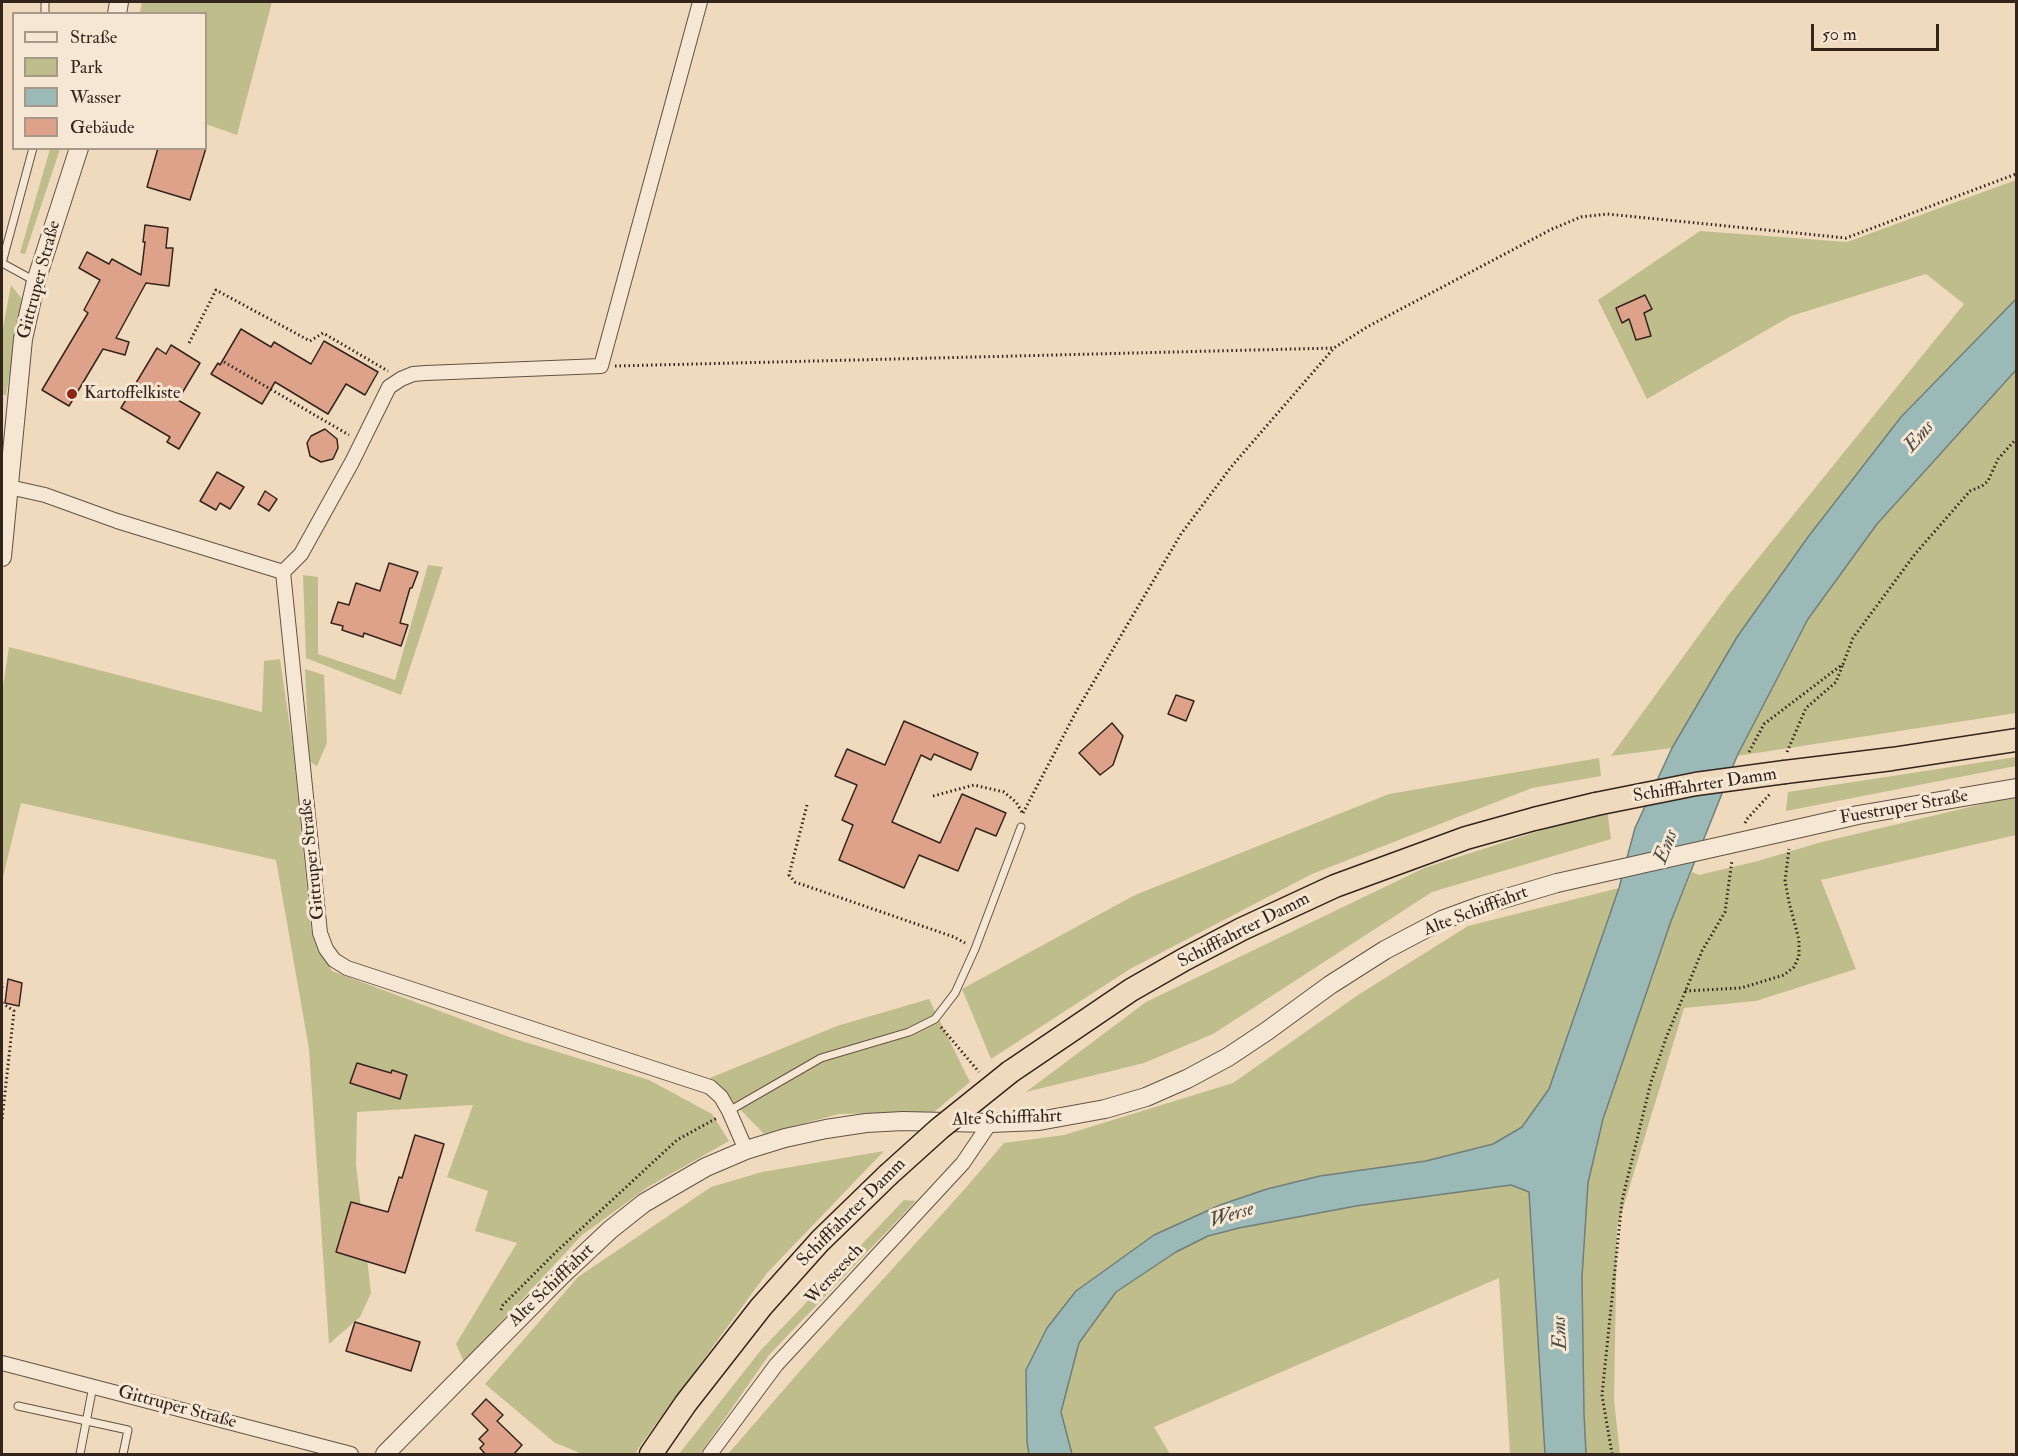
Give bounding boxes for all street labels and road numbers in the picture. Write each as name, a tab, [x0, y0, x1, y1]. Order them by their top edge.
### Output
street label: Gittruper Straße	[14, 218, 66, 342]
street label: Schifffahrter Damm	[1632, 764, 1778, 808]
street label: Fuestruper Straße	[1838, 786, 1970, 830]
street label: Gittruper Straße	[296, 797, 330, 921]
street label: Alte Schifffahrt	[1421, 882, 1531, 942]
street label: Schifffahrter Damm	[1174, 888, 1314, 974]
street label: Alte Schifffahrt	[952, 1106, 1062, 1132]
street label: Schifffahrter Damm	[793, 1154, 911, 1272]
street label: Alte Schifffahrt	[505, 1240, 599, 1332]
street label: Werseesch	[802, 1240, 868, 1310]
street label: Gittruper Straße	[115, 1382, 239, 1434]

